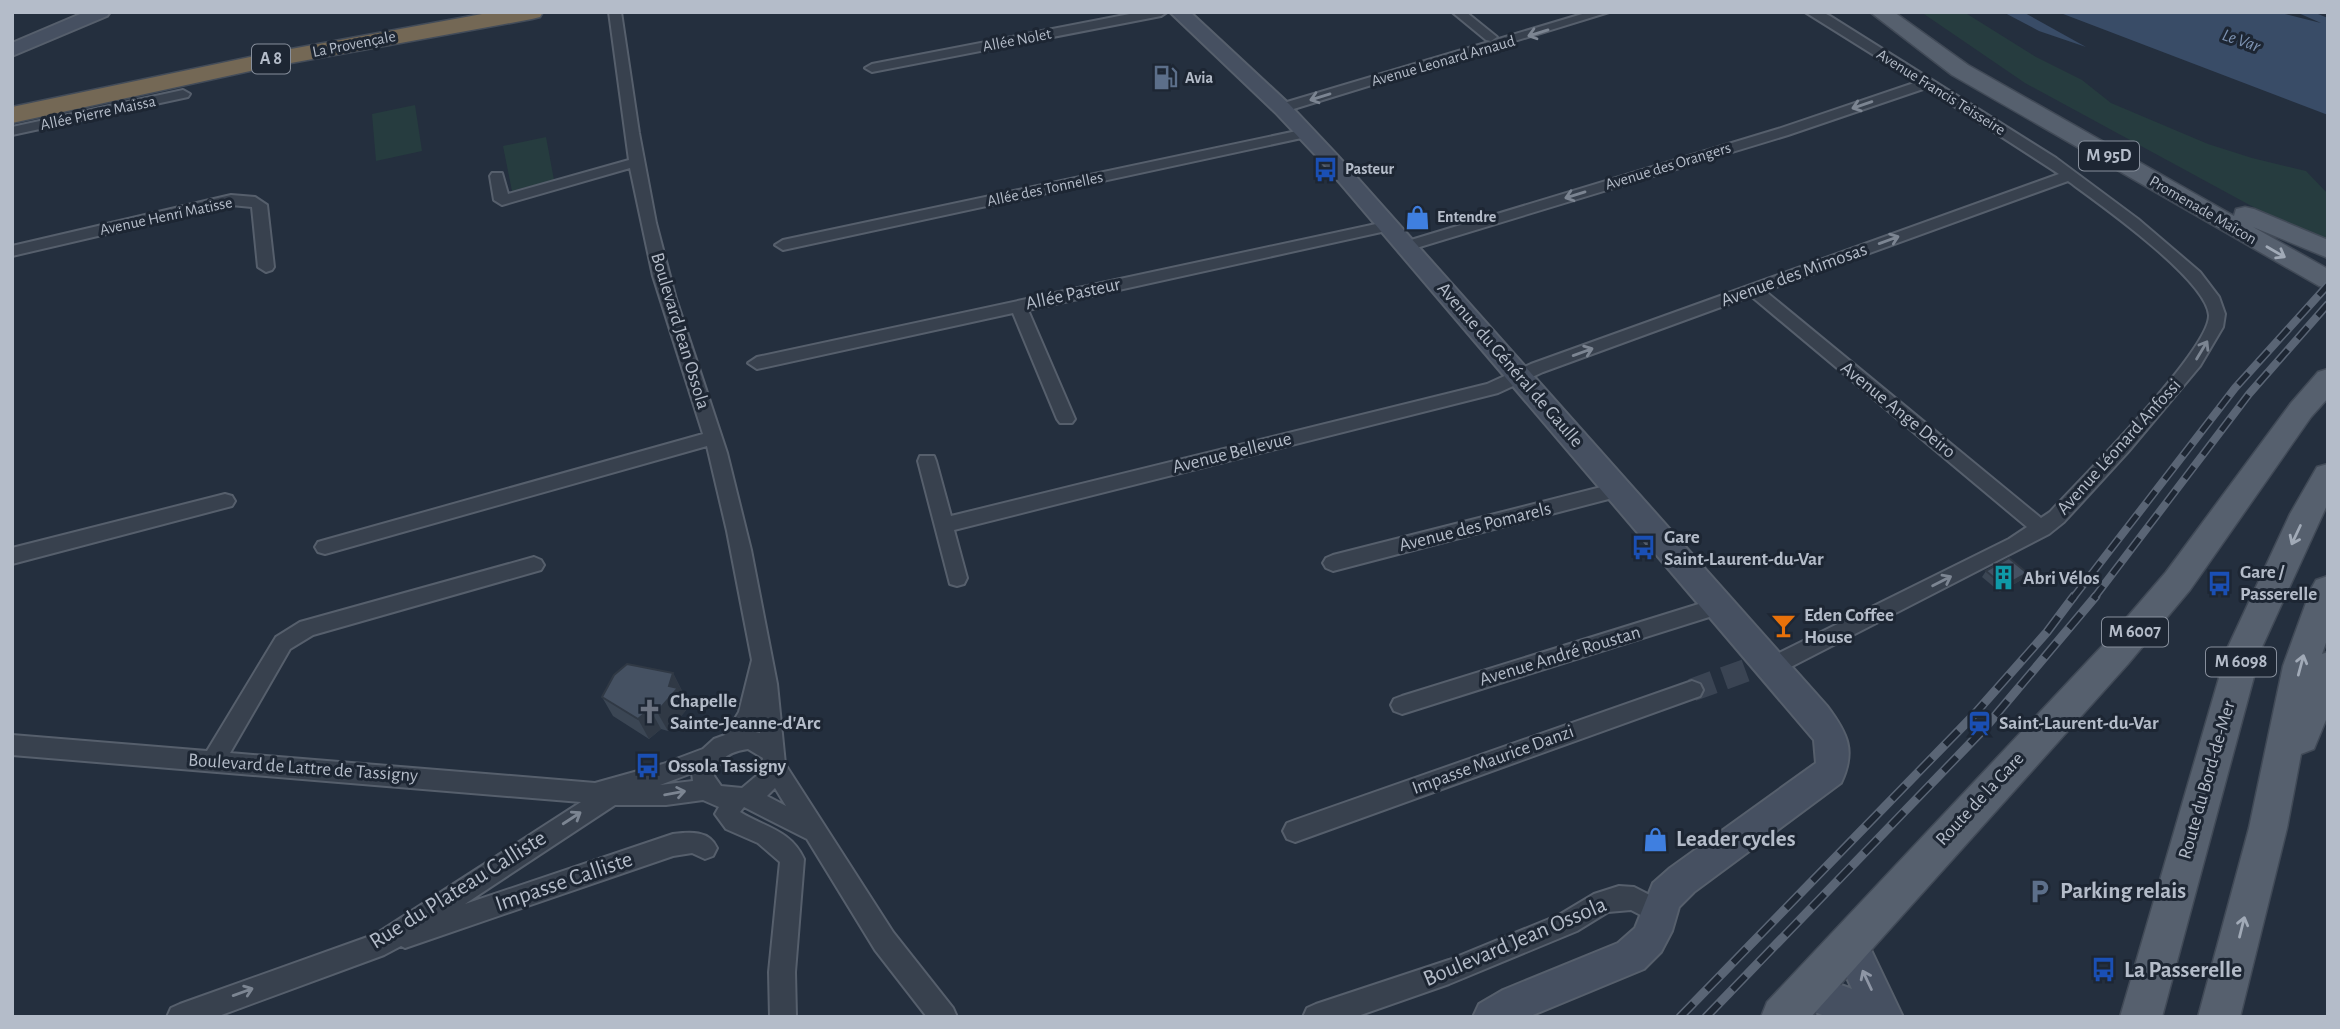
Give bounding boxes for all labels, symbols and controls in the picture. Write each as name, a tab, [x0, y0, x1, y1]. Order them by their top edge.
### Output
street label: Allée Nolet	[981, 26, 1053, 54]
water label: Le Var	[2220, 26, 2263, 56]
one-way arrow	[1527, 27, 1549, 40]
street label: La Provençale	[311, 28, 397, 60]
street label: Avenue Leonard Arnaud	[1369, 33, 1517, 89]
road number: A 8	[252, 44, 290, 74]
street label: Avenue Francis Teisseire	[1874, 46, 2008, 138]
fuel station icon: Avia	[1151, 64, 1179, 92]
place label: Avia	[1185, 70, 1214, 86]
one-way arrow	[1309, 92, 1331, 105]
street label: Allée Pierre Maissa	[39, 93, 157, 133]
one-way arrow	[1851, 99, 1873, 112]
street label: Avenue des Orangers	[1603, 139, 1733, 193]
road number: M 95D	[2079, 141, 2139, 170]
bus stop icon: Pasteur	[1311, 155, 1339, 183]
place label: Pasteur	[1345, 161, 1394, 177]
street label: Allée des Tonnelles	[986, 169, 1105, 209]
street label: Promenade Maïcon	[2147, 173, 2259, 247]
one-way arrow	[1564, 189, 1586, 202]
street label: Avenue Henri Matisse	[98, 194, 234, 238]
shop icon: Entendre	[1403, 203, 1431, 231]
place label: Entendre	[1437, 209, 1497, 225]
one-way arrow	[1877, 233, 1899, 245]
street label: Avenue des Mimosas	[1718, 240, 1870, 310]
one-way arrow	[2265, 245, 2285, 259]
street label: Boulevard Jean Ossola	[647, 250, 713, 412]
street label: Allée Pasteur	[1024, 275, 1122, 313]
street label: Avenue du Général de Gaulle	[1433, 279, 1587, 451]
one-way arrow	[2195, 341, 2209, 361]
one-way arrow	[1571, 344, 1593, 357]
street label: Avenue Ange Deiro	[1837, 358, 1959, 462]
street label: Avenue Léonard Anfossi	[2053, 375, 2185, 519]
street label: Avenue Bellevue	[1171, 429, 1293, 477]
street label: Avenue des Pomarels	[1397, 499, 1553, 555]
one-way arrow	[2289, 524, 2302, 545]
place label: Gare Saint-Laurent-du-Var	[1664, 528, 1824, 569]
bus stop icon: Gare Saint-Laurent-du-Var	[1630, 534, 1658, 562]
place label: Gare / Passerelle	[2240, 563, 2317, 604]
building icon: Abri Vélos	[1989, 564, 2017, 592]
place label: Abri Vélos	[2023, 569, 2100, 588]
bus stop icon: Gare / Passerelle	[2206, 569, 2234, 597]
one-way arrow	[1931, 574, 1952, 588]
place label: Eden Coffee House	[1804, 606, 1894, 647]
bar icon: Eden Coffee House	[1770, 612, 1798, 640]
road number: M 6007	[2102, 618, 2168, 646]
street label: Avenue André Roustan	[1477, 622, 1643, 690]
road number: M 6098	[2206, 648, 2276, 676]
one-way arrow	[2295, 654, 2308, 677]
place label: Chapelle Sainte-Jeanne-d'Arc	[670, 692, 821, 733]
church icon: Chapelle Sainte-Jeanne-d'Arc	[636, 698, 664, 726]
street label: Route du Bord-de-Mer	[2175, 699, 2239, 861]
station icon: Saint-Laurent-du-Var	[1965, 709, 1993, 737]
place label: Saint-Laurent-du-Var	[1999, 714, 2159, 733]
street label: Impasse Maurice Danzi	[1410, 722, 1576, 798]
street label: Route de la Gare	[1932, 749, 2028, 849]
street label: Boulevard de Lattre de Tassigny	[187, 750, 419, 786]
bus stop icon: Ossola Tassigny	[634, 752, 662, 780]
place label: Ossola Tassigny	[668, 757, 787, 776]
one-way arrow	[663, 786, 686, 800]
one-way arrow	[562, 811, 581, 825]
shop icon: Leader cycles	[1642, 825, 1670, 853]
street label: Rue du Plateau Calliste	[366, 826, 550, 954]
place label: Leader cycles	[1676, 828, 1796, 851]
street label: Impasse Calliste	[492, 848, 636, 916]
parking icon: Parking relais	[2026, 877, 2054, 905]
place label: Parking relais	[2060, 880, 2186, 903]
street label: Boulevard Jean Ossola	[1420, 893, 1610, 991]
one-way arrow	[2236, 916, 2249, 939]
bus stop icon: La Passerelle	[2090, 956, 2118, 984]
place label: La Passerelle	[2124, 959, 2242, 982]
one-way arrow	[1860, 970, 1873, 991]
one-way arrow	[232, 985, 254, 997]

